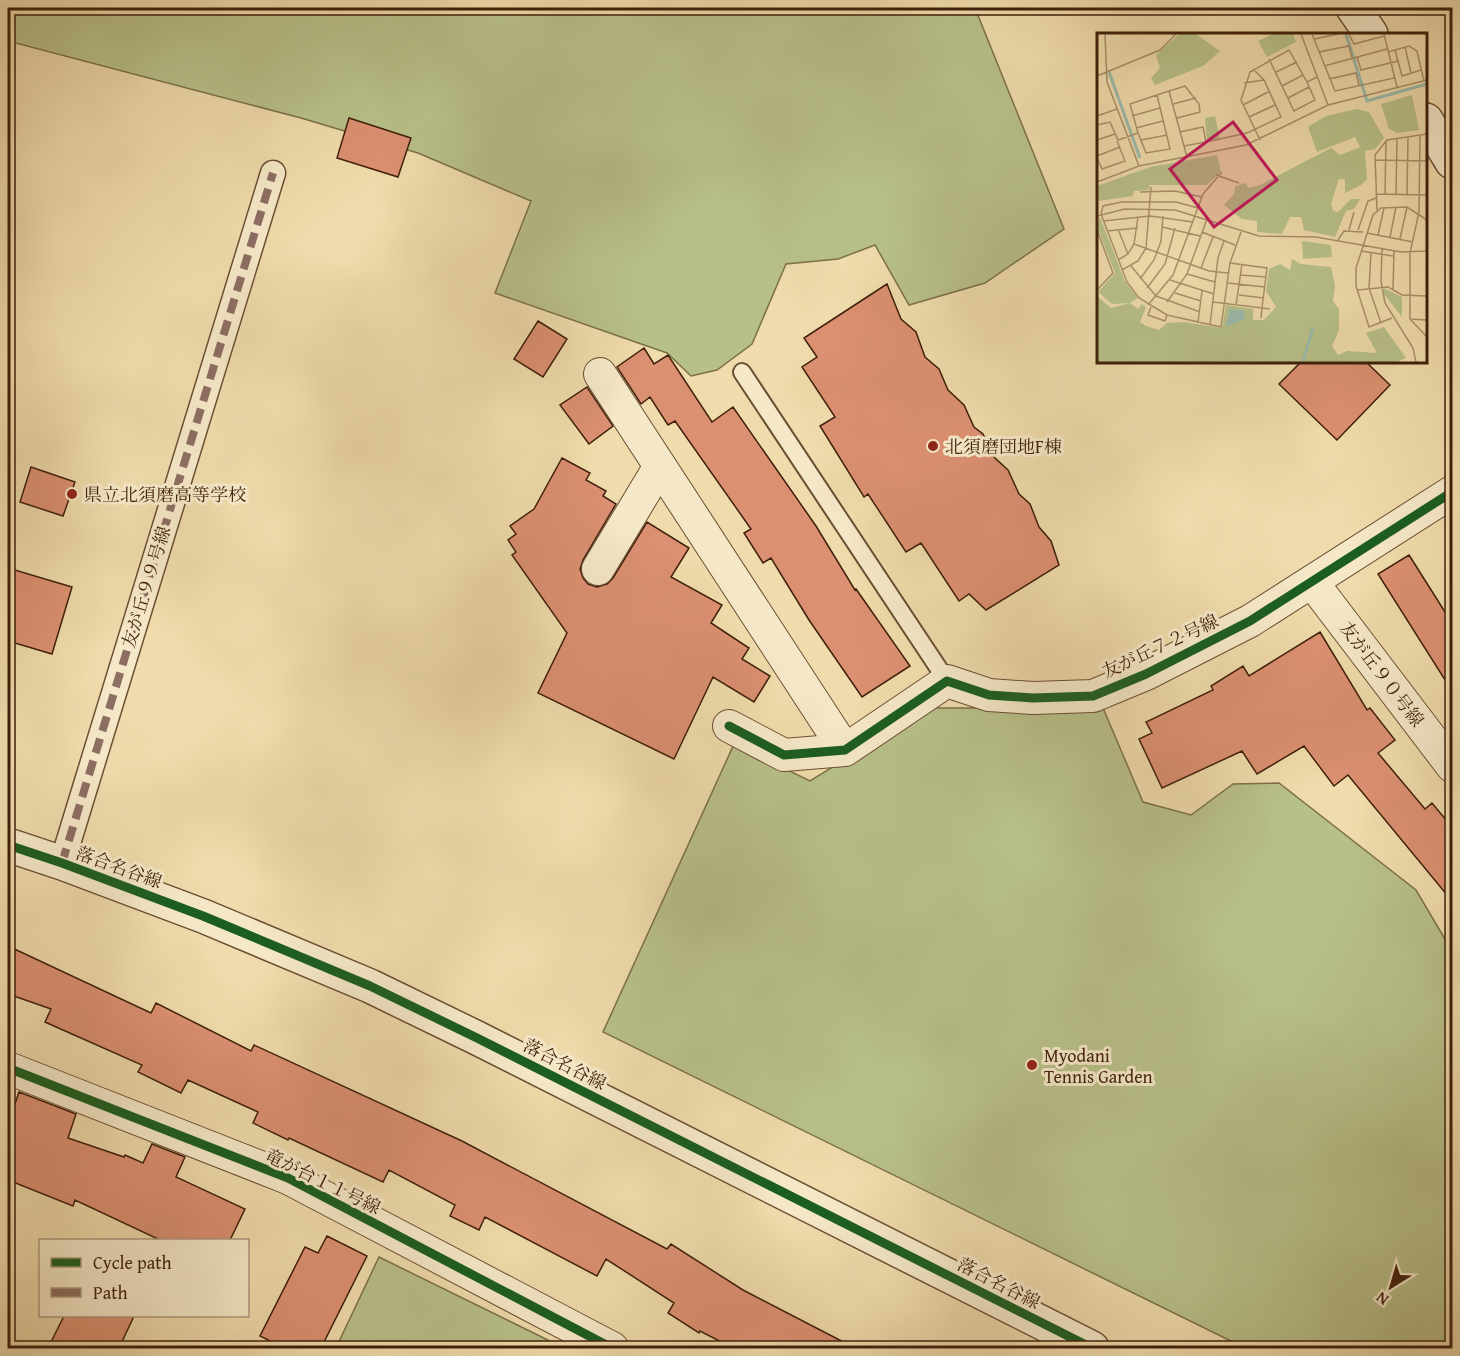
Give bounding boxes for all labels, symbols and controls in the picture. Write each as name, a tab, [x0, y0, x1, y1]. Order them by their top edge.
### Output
inset map	[1097, 33, 1427, 363]
place label: 北須磨団地F棟	[945, 433, 1062, 460]
marker: 北須磨団地F棟	[926, 439, 940, 453]
place label: 県立北須磨高等学校	[84, 481, 246, 508]
marker: 県立北須磨高等学校	[65, 487, 79, 501]
street label: 友が丘９９号線	[115, 523, 177, 651]
street label: 友が丘７２号線	[1097, 607, 1223, 685]
street label: 友が丘９０号線	[1333, 616, 1431, 732]
street label: 落合名谷線	[72, 839, 166, 895]
street label: 落合名谷線	[519, 1032, 611, 1096]
place label: Myodani Tennis Garden	[1044, 1042, 1153, 1090]
marker: Myodani Tennis Garden	[1025, 1058, 1039, 1072]
street label: 竜が台１１号線	[260, 1141, 386, 1221]
legend	[39, 1239, 249, 1317]
text: Cycle path	[93, 1249, 172, 1276]
street label: 落合名谷線	[953, 1251, 1045, 1315]
north arrow	[1361, 1257, 1421, 1317]
text: Path	[93, 1279, 128, 1306]
text: N	[1370, 1286, 1393, 1312]

